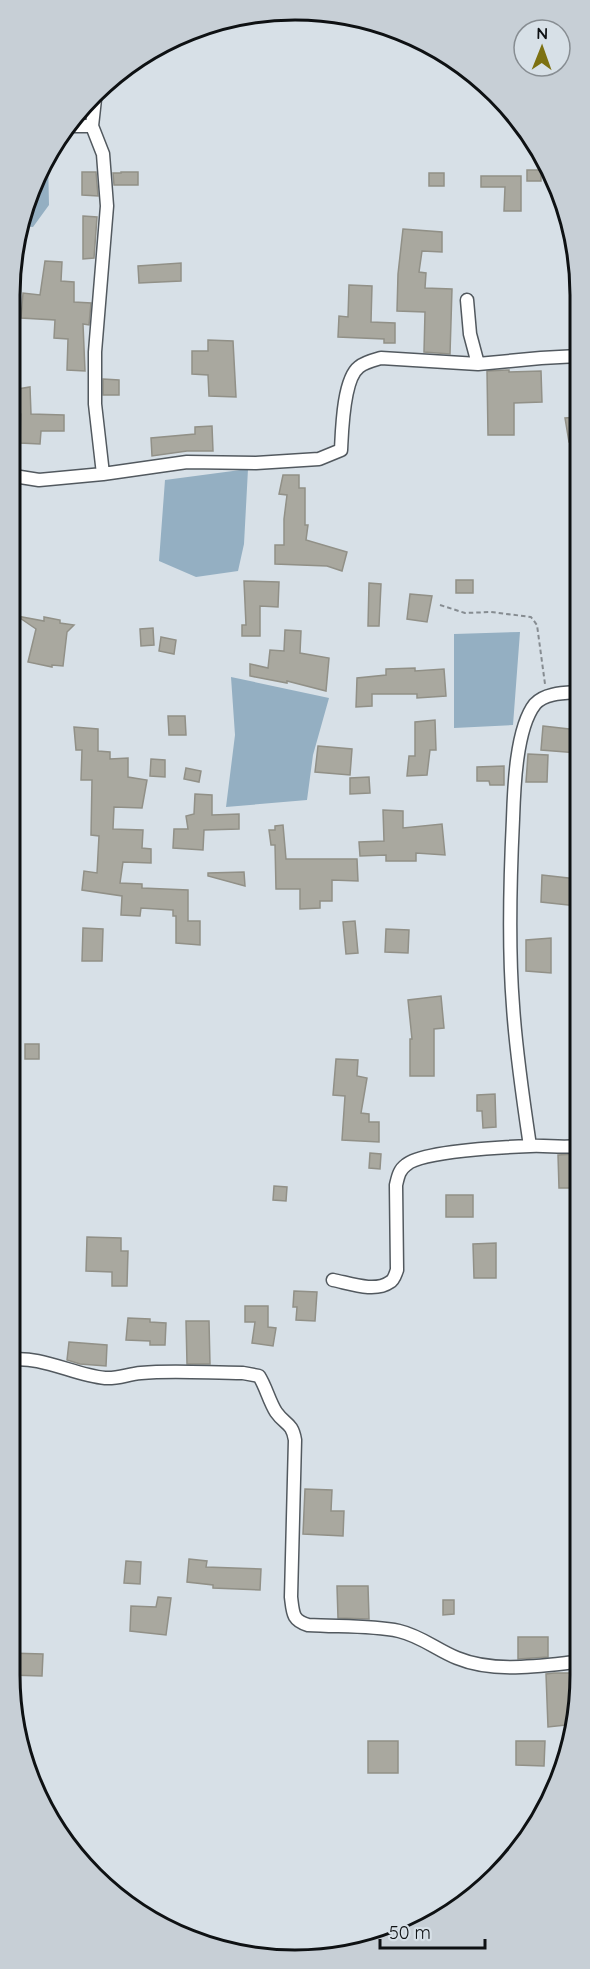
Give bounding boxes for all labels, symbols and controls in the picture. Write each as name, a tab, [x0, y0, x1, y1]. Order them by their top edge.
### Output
north arrow	[512, 18, 572, 78]
text: N	[536, 23, 548, 43]
scale bar	[380, 1912, 485, 1950]
text: 50 m	[389, 1921, 431, 1944]

